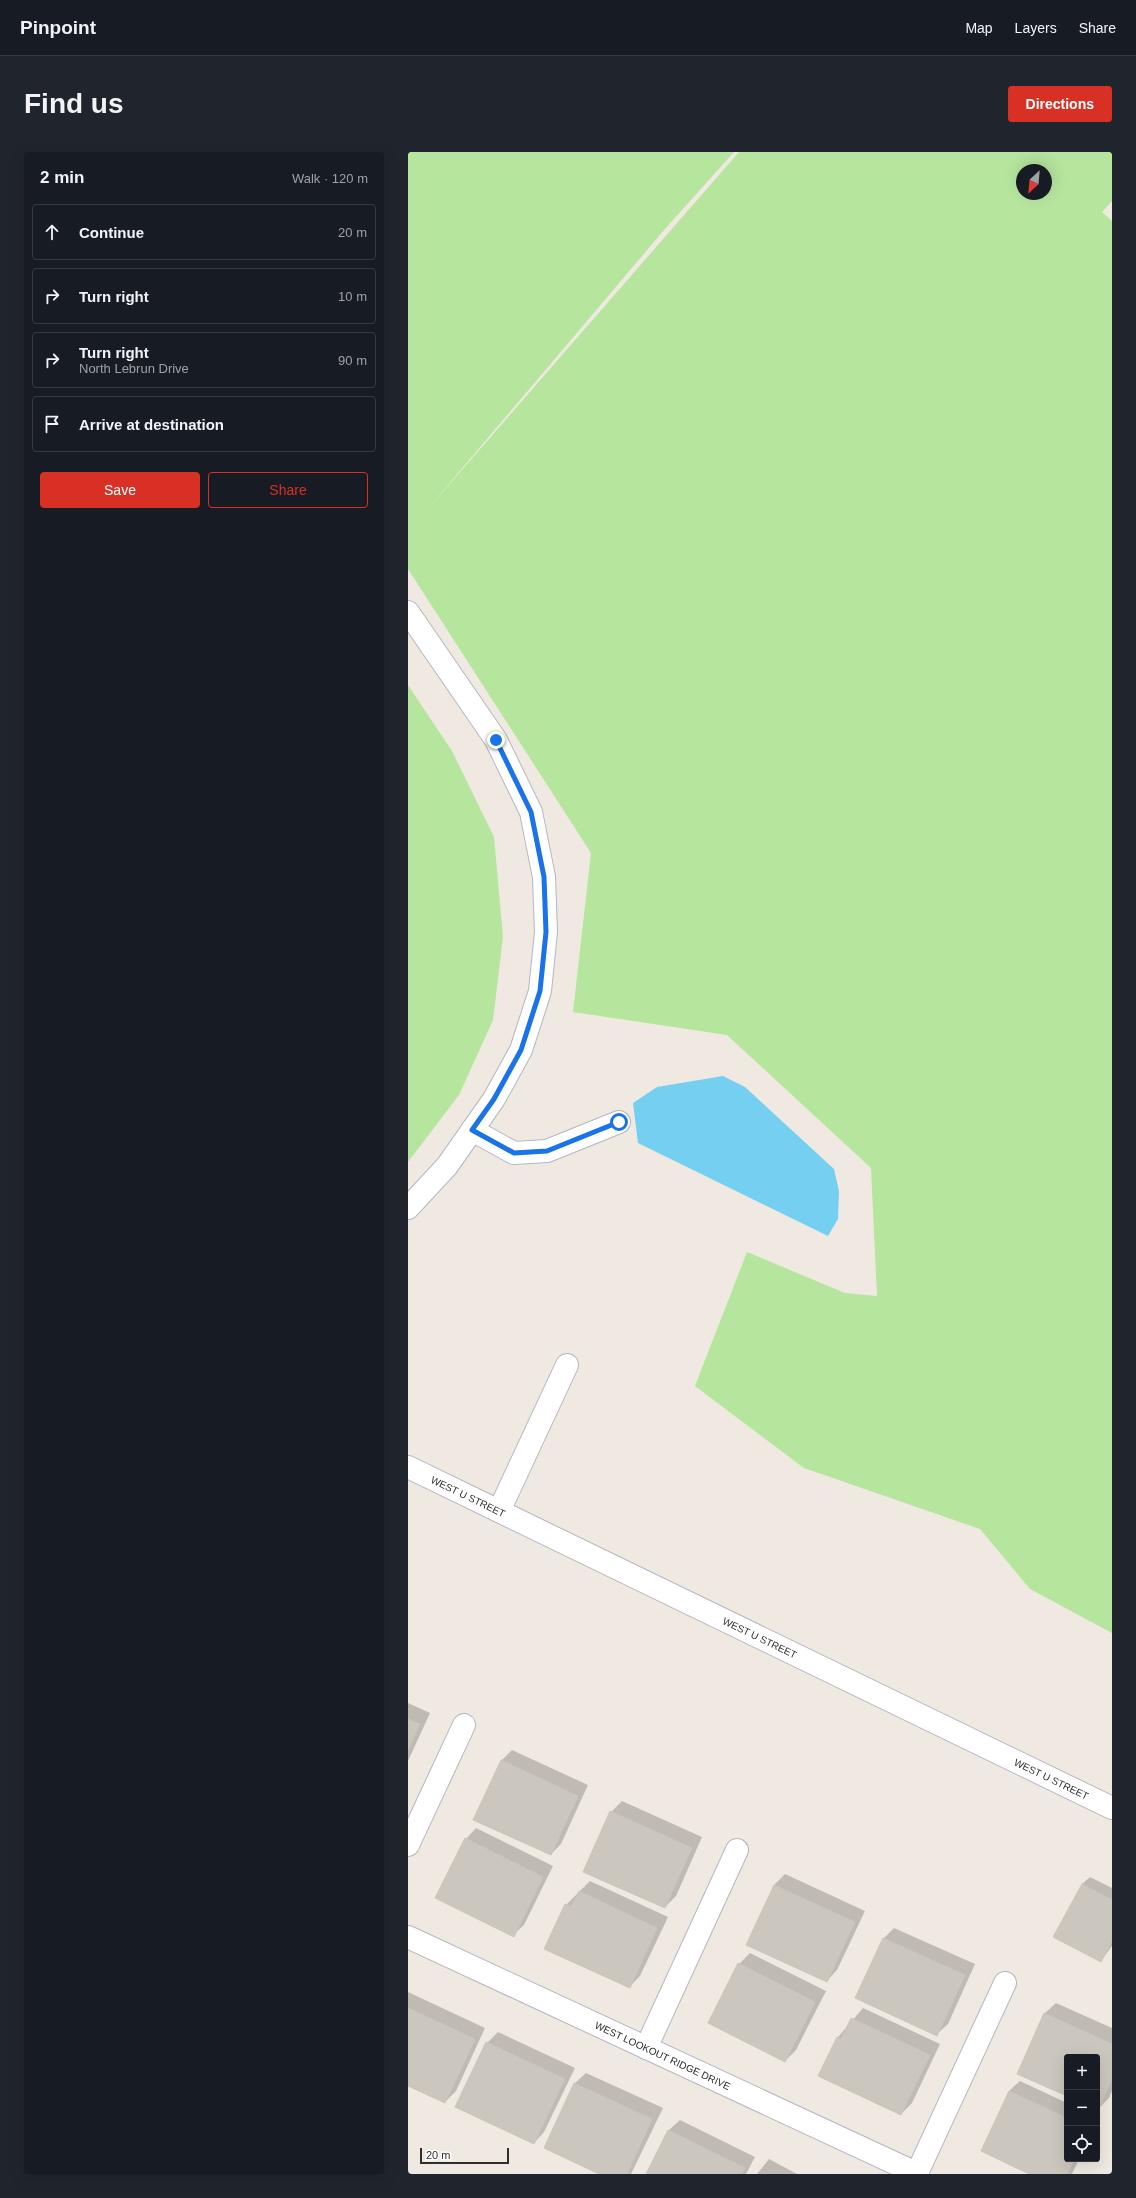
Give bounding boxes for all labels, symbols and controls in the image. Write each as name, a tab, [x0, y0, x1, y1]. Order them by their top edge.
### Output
text: Pinpoint	[20, 17, 96, 38]
text: Map	[965, 20, 993, 36]
text: Layers	[1015, 20, 1057, 36]
text: Share	[1079, 20, 1116, 36]
button: Directions	[1008, 86, 1112, 122]
text: Find us	[24, 88, 124, 119]
north arrow	[1016, 164, 1052, 200]
text: 2 min	[40, 168, 84, 187]
text: Walk · 120 m	[292, 171, 368, 186]
icon: ahead	[41, 221, 63, 243]
text: Continue	[79, 224, 144, 241]
text: 20 m	[338, 225, 367, 240]
icon: right	[41, 285, 63, 307]
text: Turn right	[79, 288, 149, 305]
text: 10 m	[338, 289, 367, 304]
text: Turn right	[79, 344, 149, 361]
icon: right	[41, 349, 63, 371]
text: 90 m	[338, 353, 367, 368]
text: North Lebrun Drive	[79, 361, 189, 376]
icon: arrive	[41, 413, 63, 435]
text: Arrive at destination	[79, 416, 224, 433]
button: Save	[40, 472, 200, 508]
button: Share	[208, 472, 368, 508]
route end	[487, 731, 505, 749]
route start	[610, 1113, 628, 1131]
street label: WEST U STREET	[429, 1474, 507, 1519]
street label: WEST U STREET	[721, 1615, 799, 1661]
street label: WEST U STREET	[1012, 1757, 1090, 1802]
street label: WEST LOOKOUT RIDGE DRIVE	[593, 2020, 732, 2092]
map controls	[1064, 2054, 1100, 2162]
button: +	[1064, 2054, 1100, 2090]
button: −	[1064, 2090, 1100, 2126]
button: locate	[1064, 2126, 1100, 2162]
scale bar	[420, 2146, 509, 2165]
text: 20 m	[426, 2149, 450, 2161]

